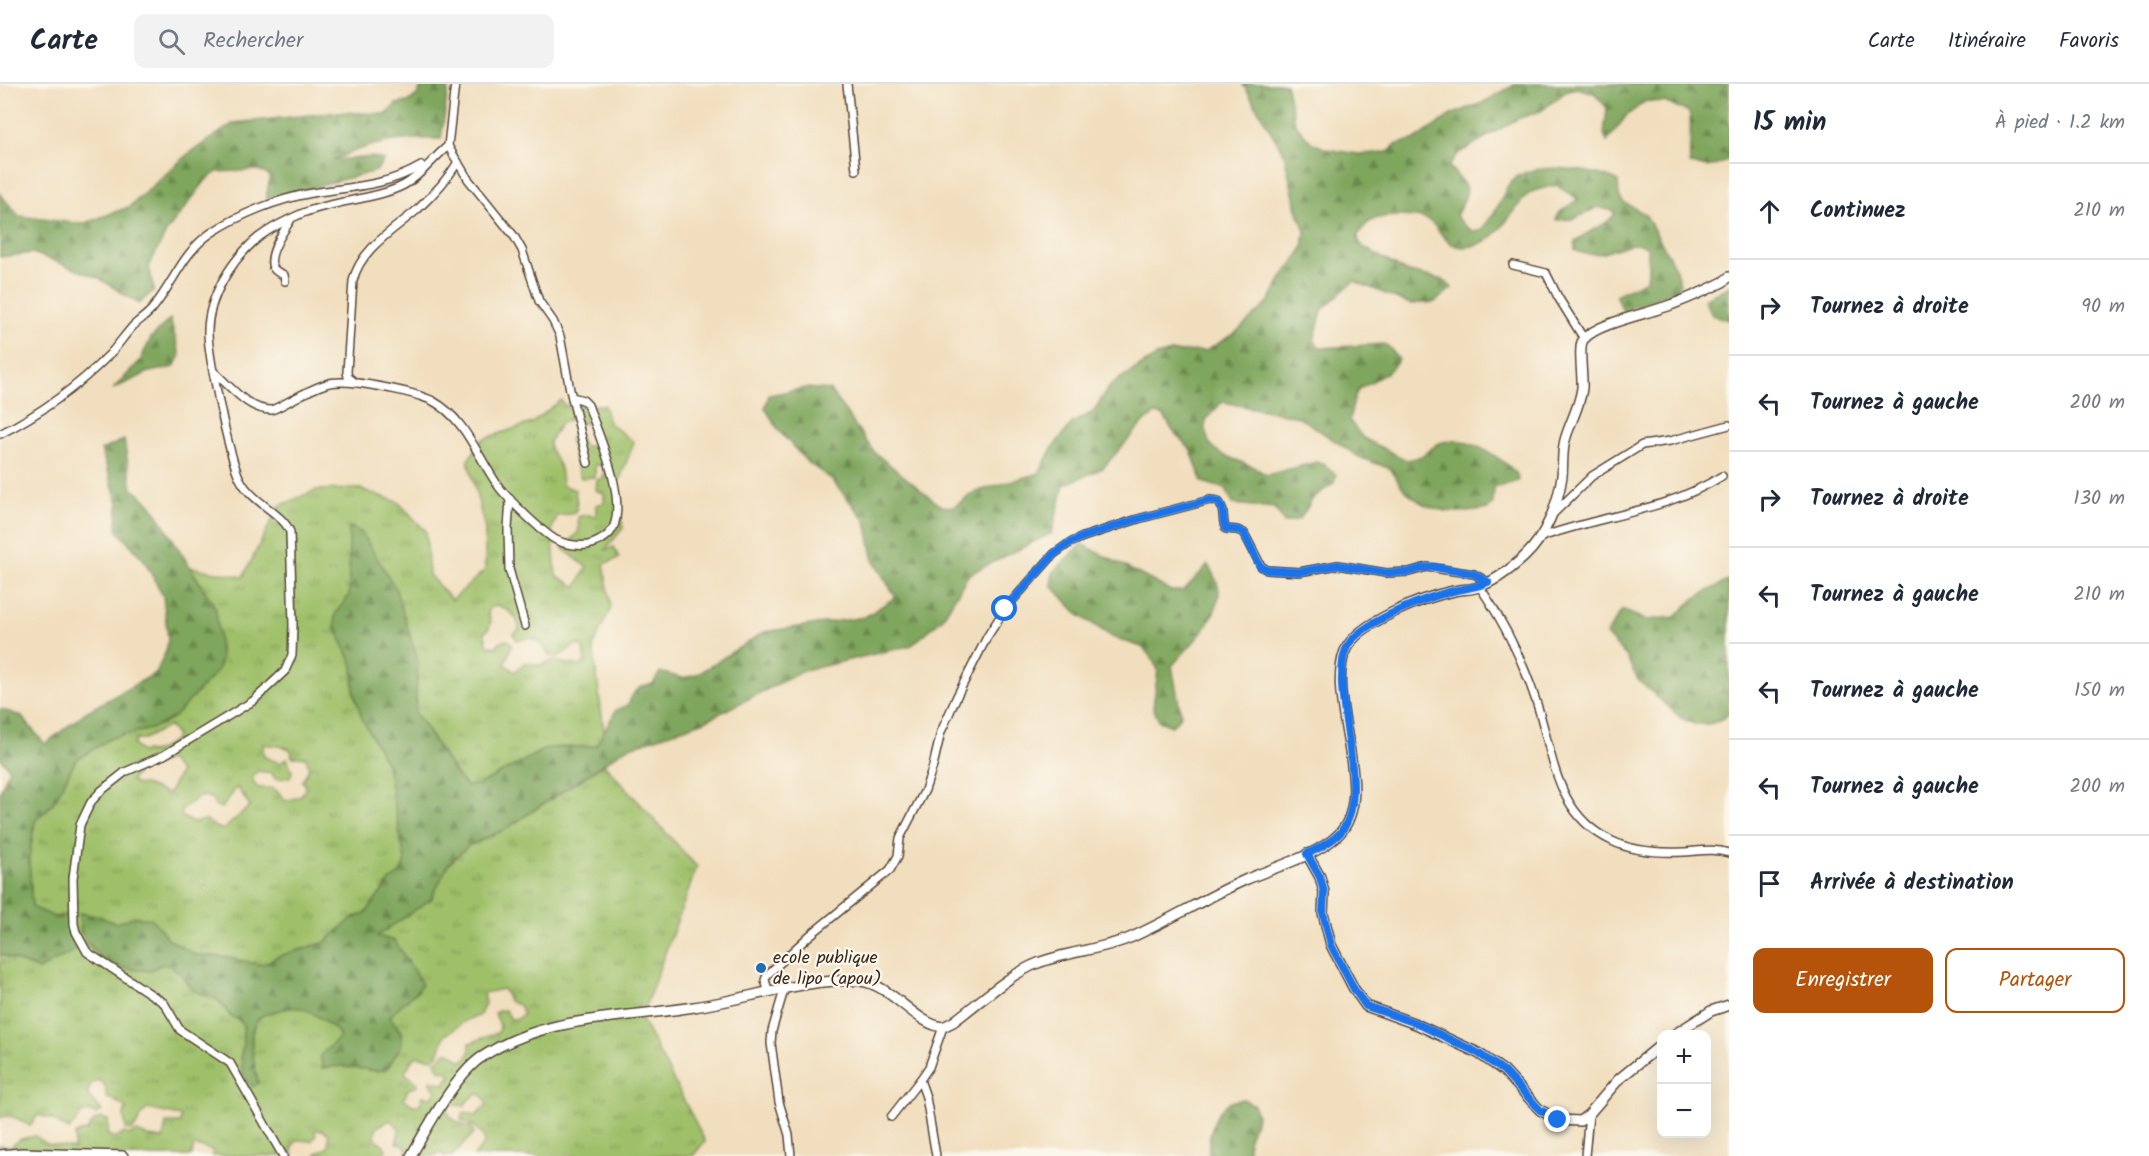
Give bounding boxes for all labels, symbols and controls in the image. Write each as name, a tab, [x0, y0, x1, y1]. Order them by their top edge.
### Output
search box	[134, 14, 554, 68]
text: Carte	[30, 19, 98, 64]
text: Rechercher	[203, 24, 303, 59]
icon: search	[155, 25, 188, 58]
text: Carte	[1868, 25, 1915, 58]
text: Itinéraire	[1948, 25, 2026, 58]
text: Favoris	[2059, 25, 2119, 58]
text: 15 min	[1753, 102, 1826, 144]
text: À pied · 1.2 km	[1995, 107, 2125, 139]
text: Continuez	[1810, 194, 1906, 229]
icon: ahead	[1753, 195, 1786, 228]
text: 210 m	[2073, 195, 2125, 227]
text: Tournez à droite	[1810, 290, 1969, 325]
icon: right	[1753, 291, 1786, 324]
text: 90 m	[2081, 291, 2125, 323]
text: Tournez à gauche	[1810, 386, 1979, 421]
icon: left	[1753, 387, 1786, 420]
text: 200 m	[2069, 387, 2125, 419]
text: Tournez à droite	[1810, 482, 1969, 517]
icon: right	[1753, 483, 1786, 516]
text: 130 m	[2073, 483, 2125, 515]
text: Tournez à gauche	[1810, 578, 1979, 613]
icon: left	[1753, 579, 1786, 612]
text: 210 m	[2073, 579, 2125, 611]
route start	[991, 595, 1017, 621]
text: Tournez à gauche	[1810, 674, 1979, 709]
icon: left	[1753, 675, 1786, 708]
text: 150 m	[2074, 675, 2125, 707]
text: Tournez à gauche	[1810, 770, 1979, 805]
icon: left	[1753, 771, 1786, 804]
text: 200 m	[2069, 771, 2125, 803]
text: Arrivée à destination	[1810, 866, 2014, 901]
icon: arrive	[1753, 867, 1786, 900]
place label: ecole publique de lipo (apou)	[773, 944, 882, 994]
button: Enregistrer	[1753, 948, 1933, 1013]
button: Partager	[1945, 948, 2125, 1013]
marker: ecole publique de lipo (apou)	[754, 961, 768, 975]
map controls	[1657, 1030, 1711, 1138]
button: +	[1657, 1030, 1711, 1084]
button: −	[1657, 1084, 1711, 1138]
route end	[1544, 1106, 1570, 1132]

